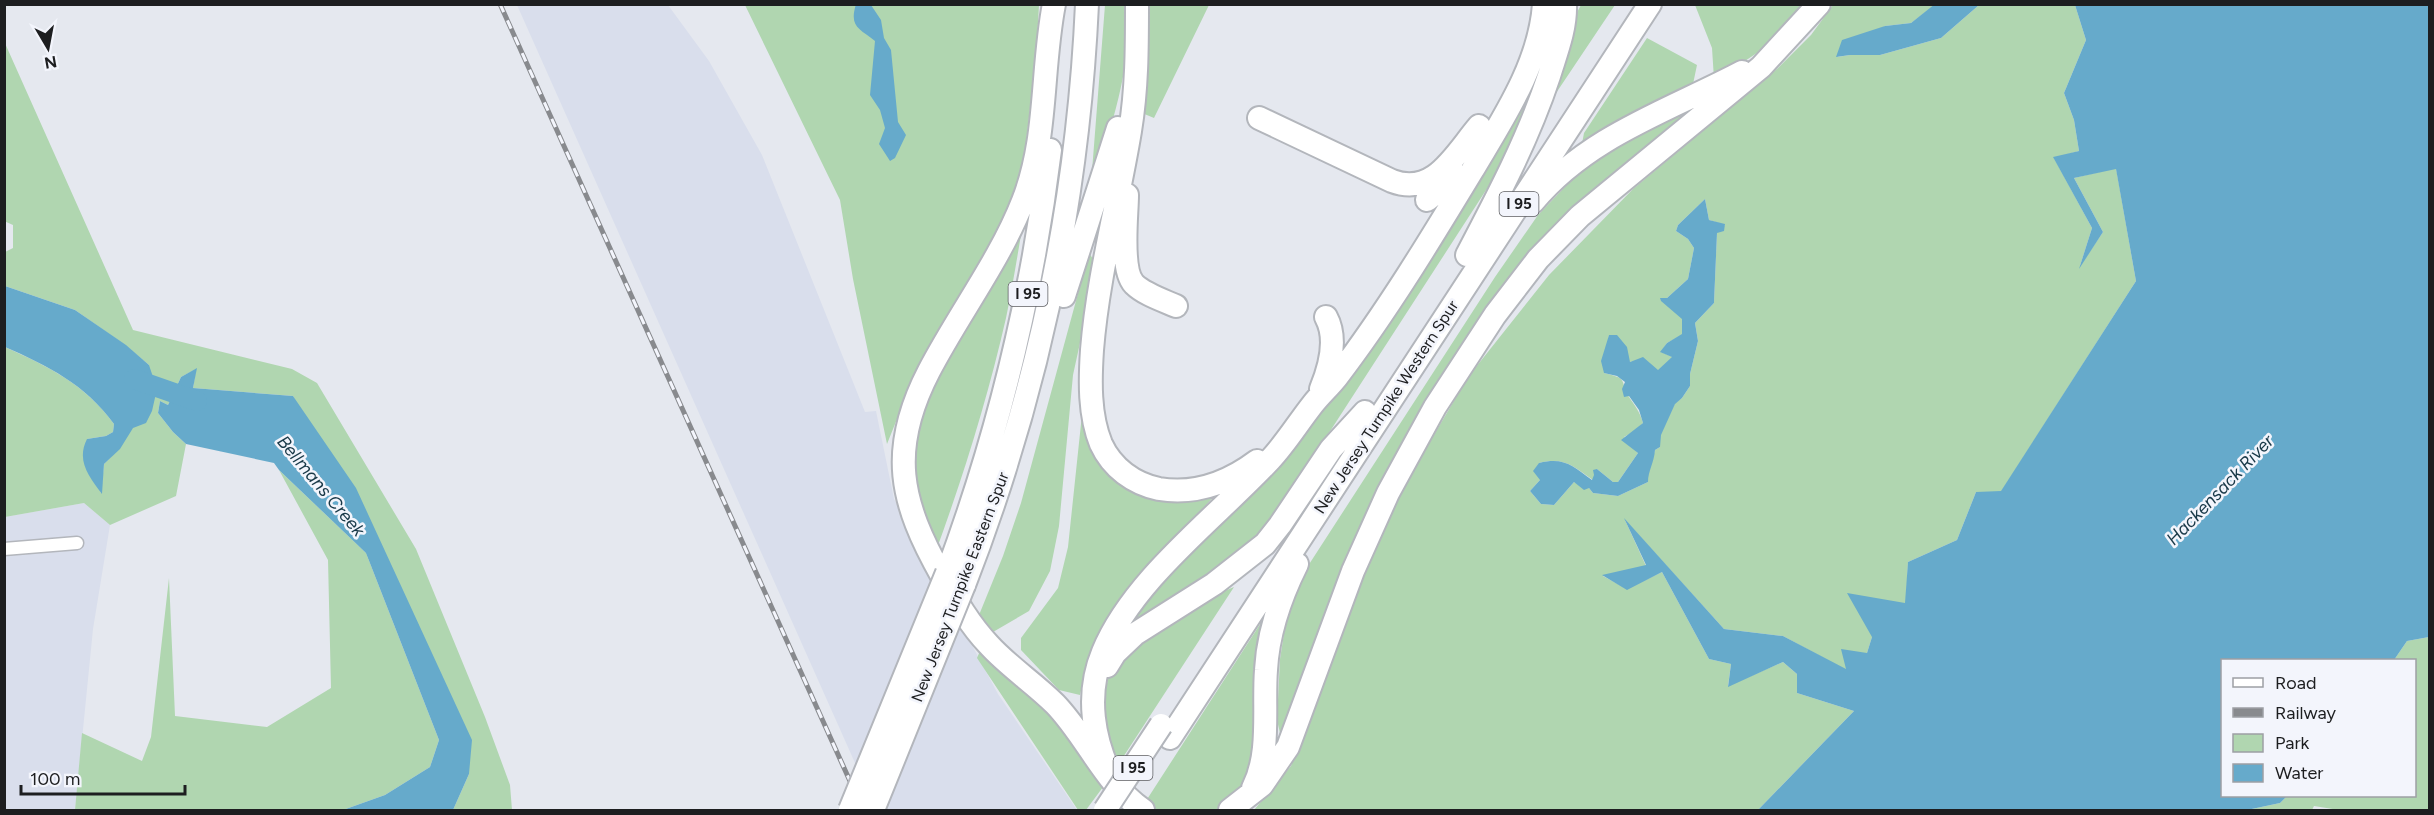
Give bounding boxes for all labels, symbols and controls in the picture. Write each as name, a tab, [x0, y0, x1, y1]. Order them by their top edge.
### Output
north arrow	[18, 18, 78, 78]
text: N	[43, 52, 58, 73]
road number: I 95	[1500, 192, 1538, 216]
road number: I 95	[1008, 282, 1048, 306]
street label: New Jersey Turnpike Western Spur	[1310, 296, 1462, 517]
water label: Hackensack River	[2162, 430, 2279, 550]
water label: Bellmans Creek	[272, 431, 370, 542]
street label: New Jersey Turnpike Eastern Spur	[907, 469, 1013, 705]
legend	[2221, 659, 2416, 797]
text: Road	[2275, 672, 2316, 694]
text: Railway	[2275, 702, 2337, 724]
text: Park	[2275, 732, 2310, 754]
road number: I 95	[1114, 756, 1152, 780]
scale bar	[21, 758, 184, 796]
text: Water	[2275, 762, 2323, 784]
text: 100 m	[30, 768, 80, 790]

